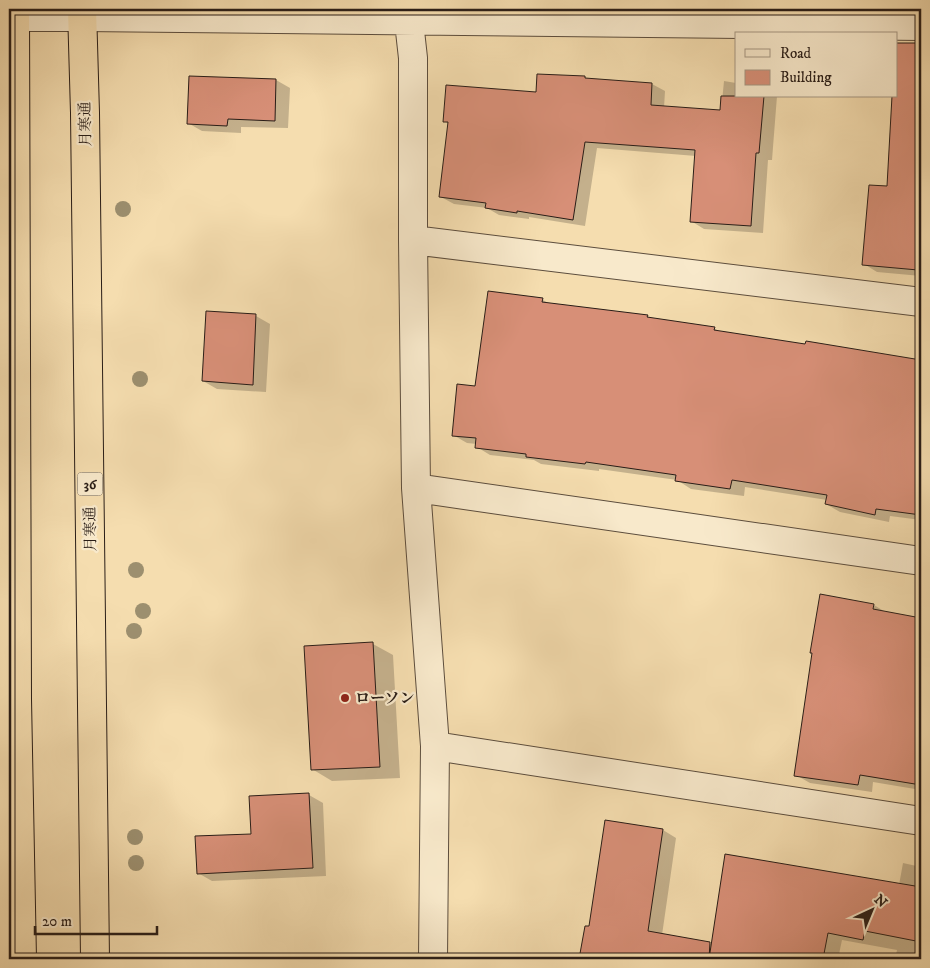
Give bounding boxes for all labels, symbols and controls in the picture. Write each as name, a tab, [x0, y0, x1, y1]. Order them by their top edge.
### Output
legend	[735, 32, 898, 98]
text: Road	[780, 44, 812, 63]
text: Building	[780, 68, 832, 87]
street label: 月寒通	[76, 101, 95, 147]
road number: 36	[78, 472, 102, 496]
street label: 月寒通	[81, 506, 100, 552]
place label: ローソン	[355, 689, 414, 708]
marker: ローソン	[339, 692, 351, 704]
north arrow	[848, 886, 898, 936]
text: N	[870, 891, 891, 912]
scale bar	[35, 903, 158, 935]
text: 20 m	[42, 912, 72, 931]

